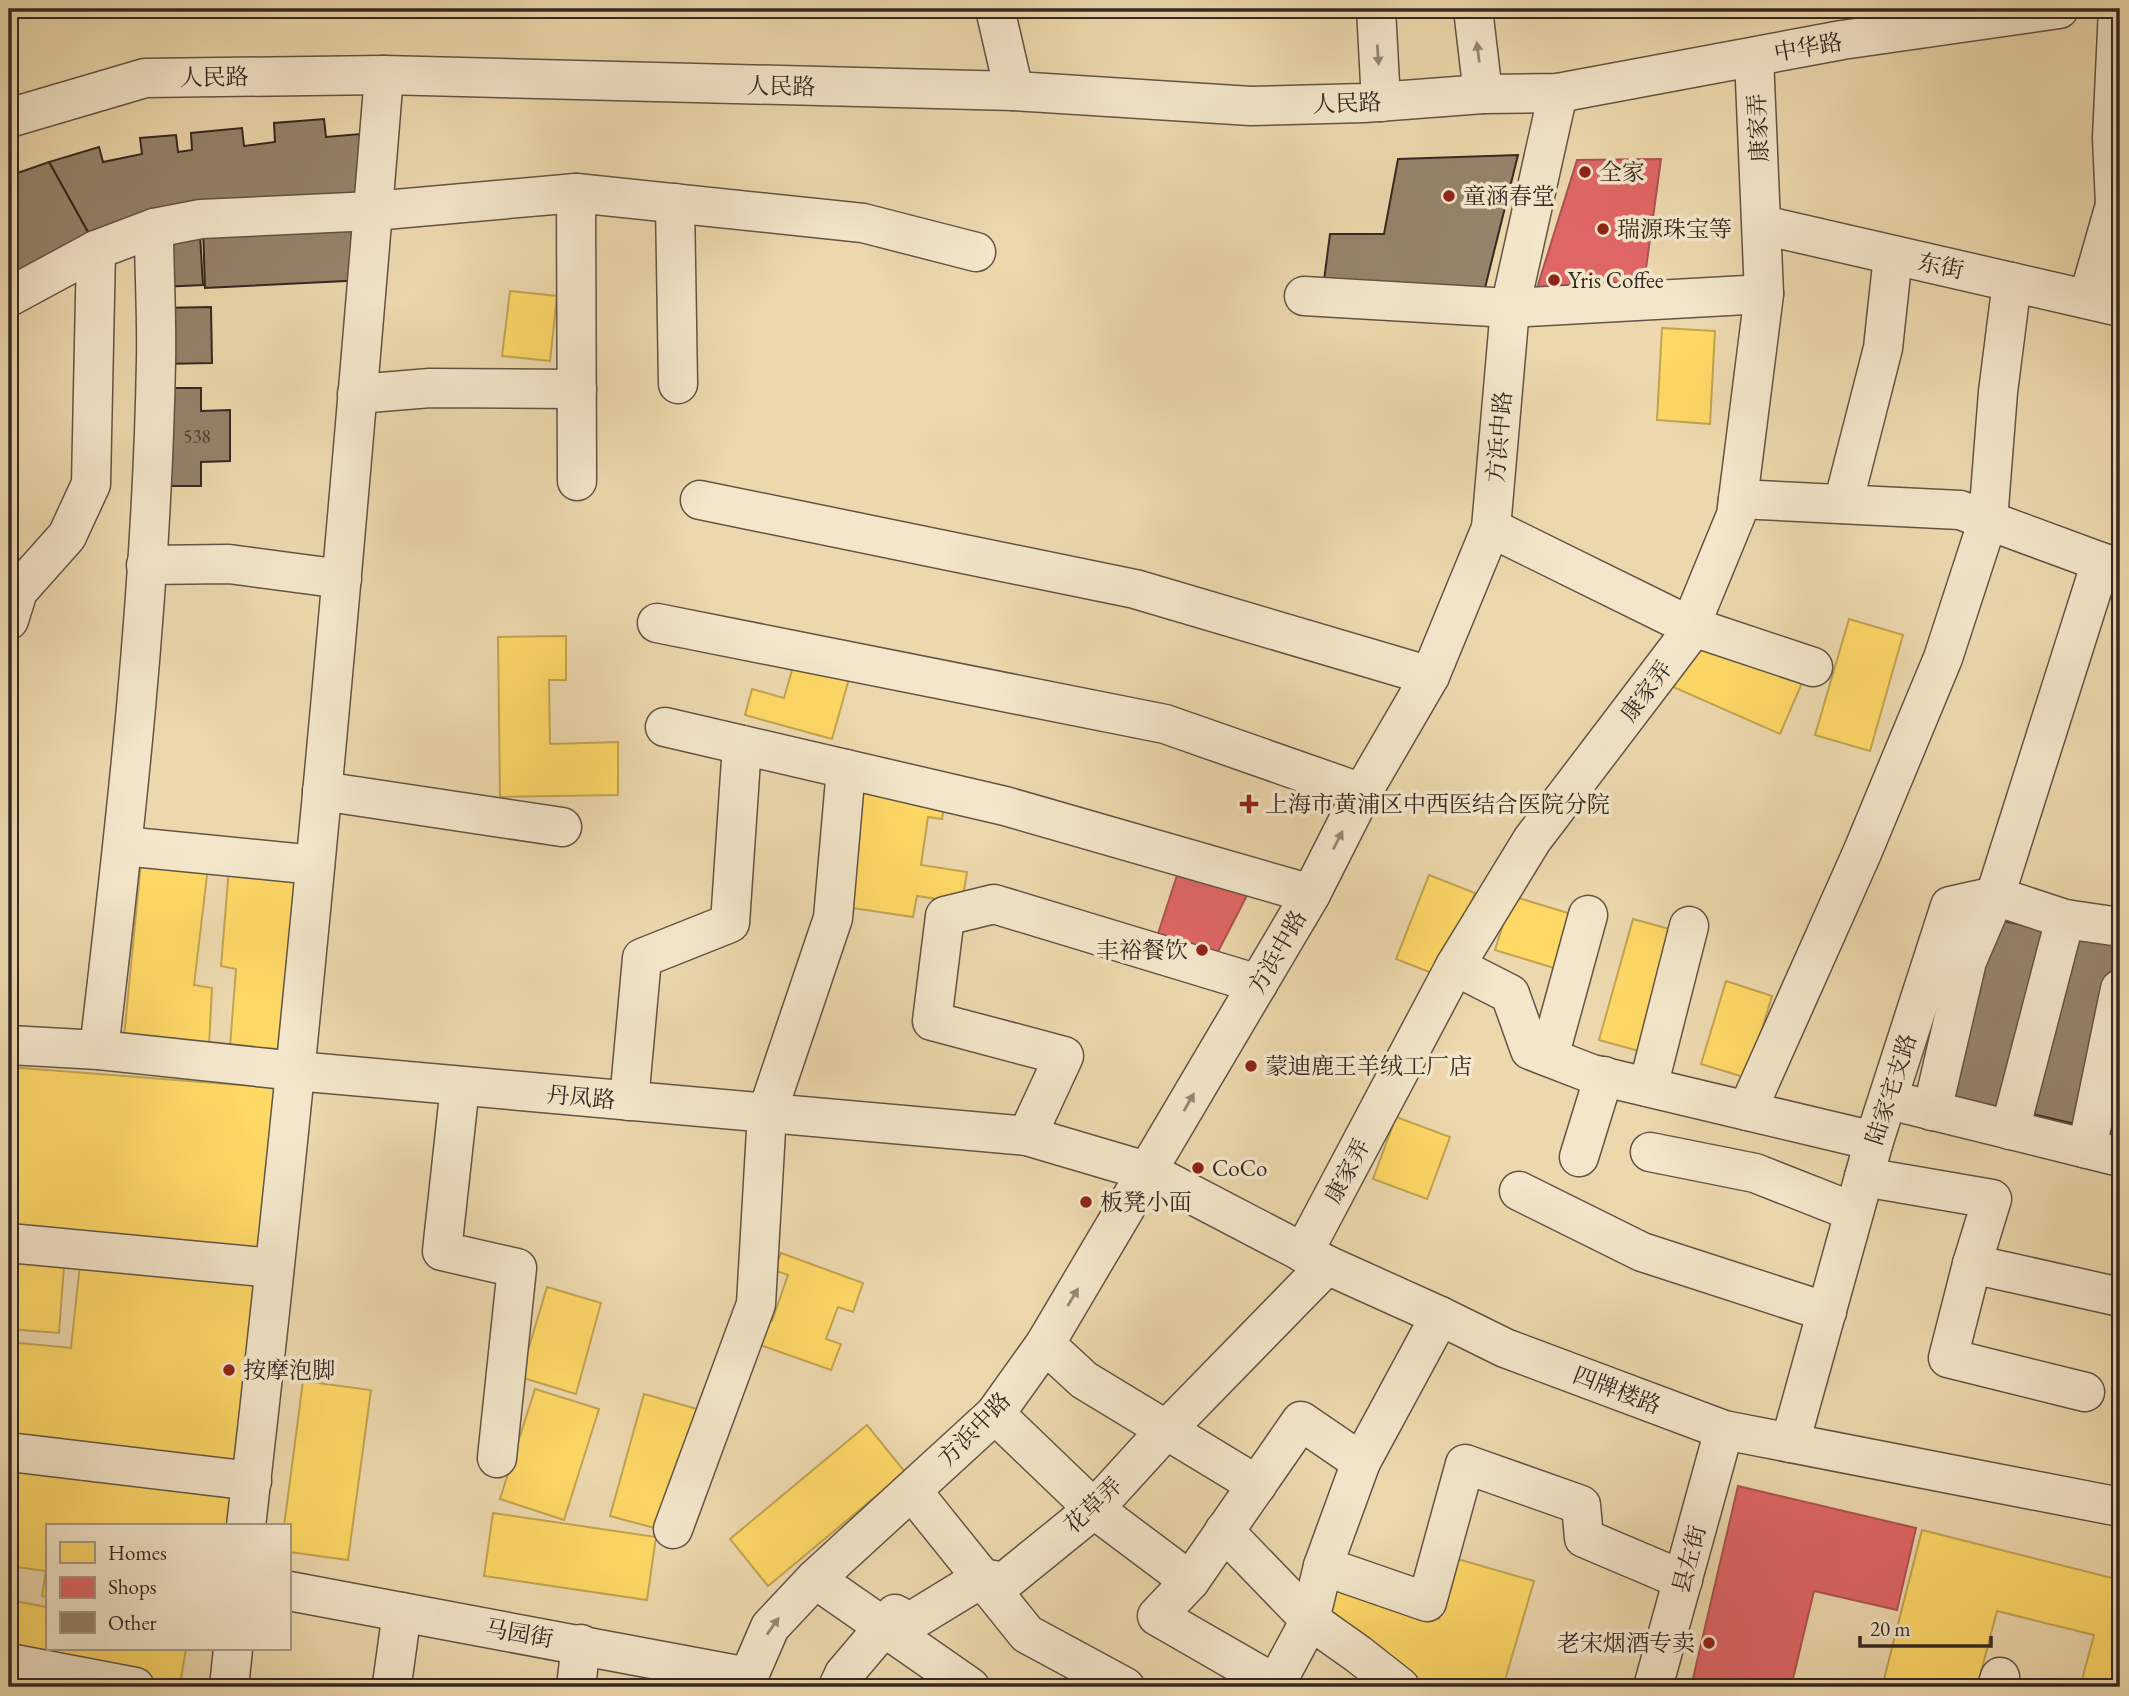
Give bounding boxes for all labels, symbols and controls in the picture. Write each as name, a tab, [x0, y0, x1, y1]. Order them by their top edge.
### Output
street label: 中华路	[1771, 26, 1845, 68]
one-way arrow	[1472, 40, 1483, 62]
one-way arrow	[1373, 45, 1384, 67]
street label: 人民路	[179, 61, 249, 93]
street label: 人民路	[746, 70, 816, 102]
street label: 人民路	[1312, 87, 1382, 119]
street label: 康家弄	[1741, 93, 1775, 163]
place label: 全家	[1599, 157, 1645, 187]
marker: 全家	[1577, 164, 1593, 180]
place label: 童涵春堂	[1463, 181, 1555, 211]
marker: 童涵春堂	[1441, 188, 1457, 204]
place label: 瑞源珠宝等	[1617, 214, 1732, 244]
marker: 瑞源珠宝等	[1595, 221, 1611, 237]
street label: 东街	[1915, 247, 1967, 285]
place label: Yris Coffee	[1568, 265, 1664, 295]
marker: Yris Coffee	[1546, 272, 1562, 288]
street label: 方浜中路	[1480, 390, 1518, 484]
house number: 538	[183, 424, 211, 449]
street label: 康家弄	[1613, 654, 1679, 728]
place label: 上海市黄浦区中西医结合医院分院	[1265, 789, 1610, 819]
marker: 上海市黄浦区中西医结合医院分院	[1239, 794, 1259, 814]
one-way arrow	[1333, 830, 1344, 850]
street label: 方浜中路	[1241, 905, 1313, 999]
place label: 丰裕餐饮	[1096, 935, 1188, 965]
marker: 丰裕餐饮	[1194, 942, 1210, 958]
street label: 陆家宅支路	[1859, 1030, 1923, 1148]
place label: 蒙迪鹿王羊绒工厂店	[1265, 1051, 1472, 1081]
marker: 蒙迪鹿王羊绒工厂店	[1243, 1058, 1259, 1074]
street label: 丹凤路	[545, 1079, 617, 1115]
one-way arrow	[1183, 1092, 1196, 1111]
street label: 康家弄	[1318, 1133, 1376, 1209]
place label: CoCo	[1212, 1153, 1267, 1183]
marker: CoCo	[1190, 1160, 1206, 1176]
place label: 板凳小面	[1100, 1187, 1192, 1217]
marker: 板凳小面	[1078, 1194, 1094, 1210]
one-way arrow	[1067, 1288, 1079, 1307]
place label: 按摩泡脚	[243, 1355, 335, 1385]
street label: 四牌楼路	[1569, 1360, 1665, 1420]
marker: 按摩泡脚	[221, 1362, 237, 1378]
street label: 方浜中路	[931, 1385, 1017, 1473]
street label: 花草弄	[1058, 1471, 1128, 1539]
street label: 县左街	[1666, 1522, 1712, 1596]
legend	[46, 1524, 290, 1650]
text: Homes	[108, 1539, 167, 1566]
text: Shops	[108, 1573, 157, 1600]
scale bar	[1860, 1605, 1991, 1649]
text: Other	[108, 1609, 157, 1636]
street label: 马园街	[482, 1612, 556, 1654]
text: 20 m	[1870, 1615, 1911, 1642]
one-way arrow	[766, 1617, 780, 1635]
place label: 老宋烟酒专卖	[1557, 1628, 1695, 1658]
marker: 老宋烟酒专卖	[1701, 1635, 1717, 1651]

